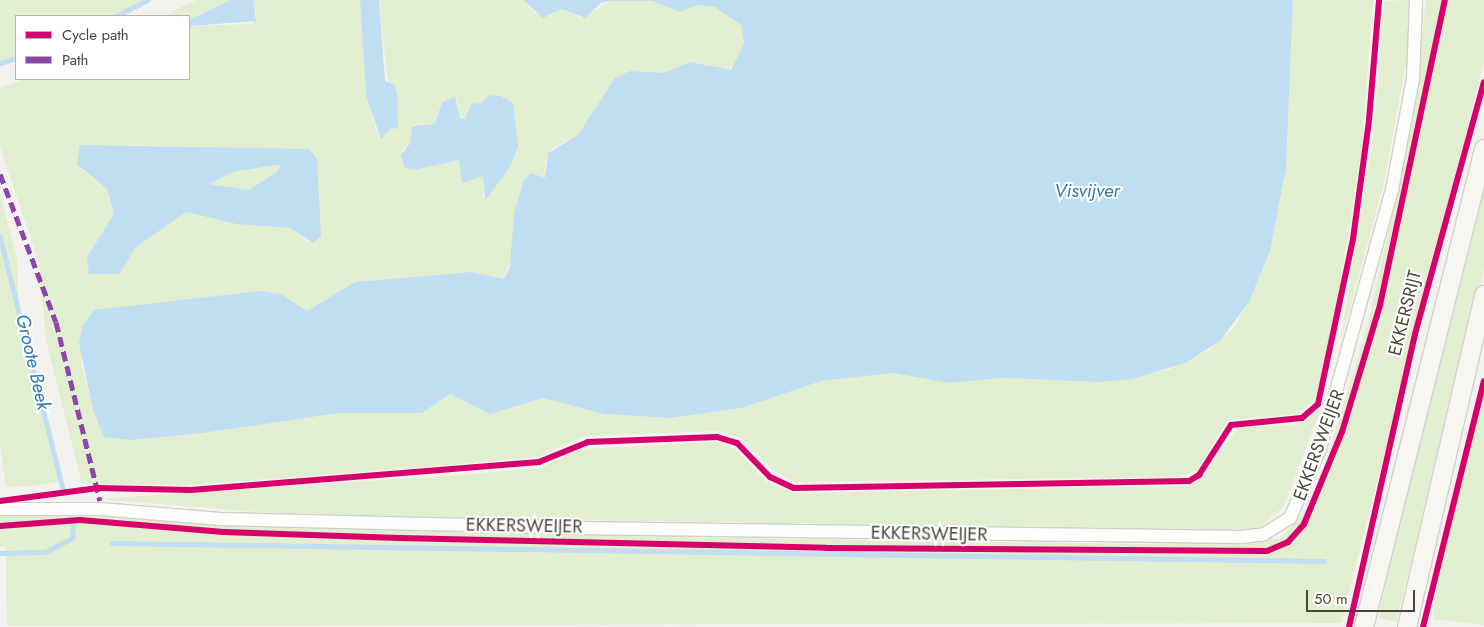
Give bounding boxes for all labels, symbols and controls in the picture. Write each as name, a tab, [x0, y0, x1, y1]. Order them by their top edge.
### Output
legend	[15, 15, 190, 80]
text: Cycle path	[62, 24, 129, 46]
text: Path	[62, 49, 88, 71]
water label: Visvijver	[1054, 180, 1120, 202]
street label: EKKERSRIJT	[1384, 268, 1426, 358]
water label: Groote Beek	[11, 312, 55, 412]
street label: EKKERSWEIJER	[1289, 387, 1349, 503]
street label: EKKERSWEIJER	[466, 514, 582, 538]
street label: EKKERSWEIJER	[871, 522, 987, 546]
scale bar	[1309, 580, 1418, 612]
text: 50 m	[1314, 588, 1348, 610]

